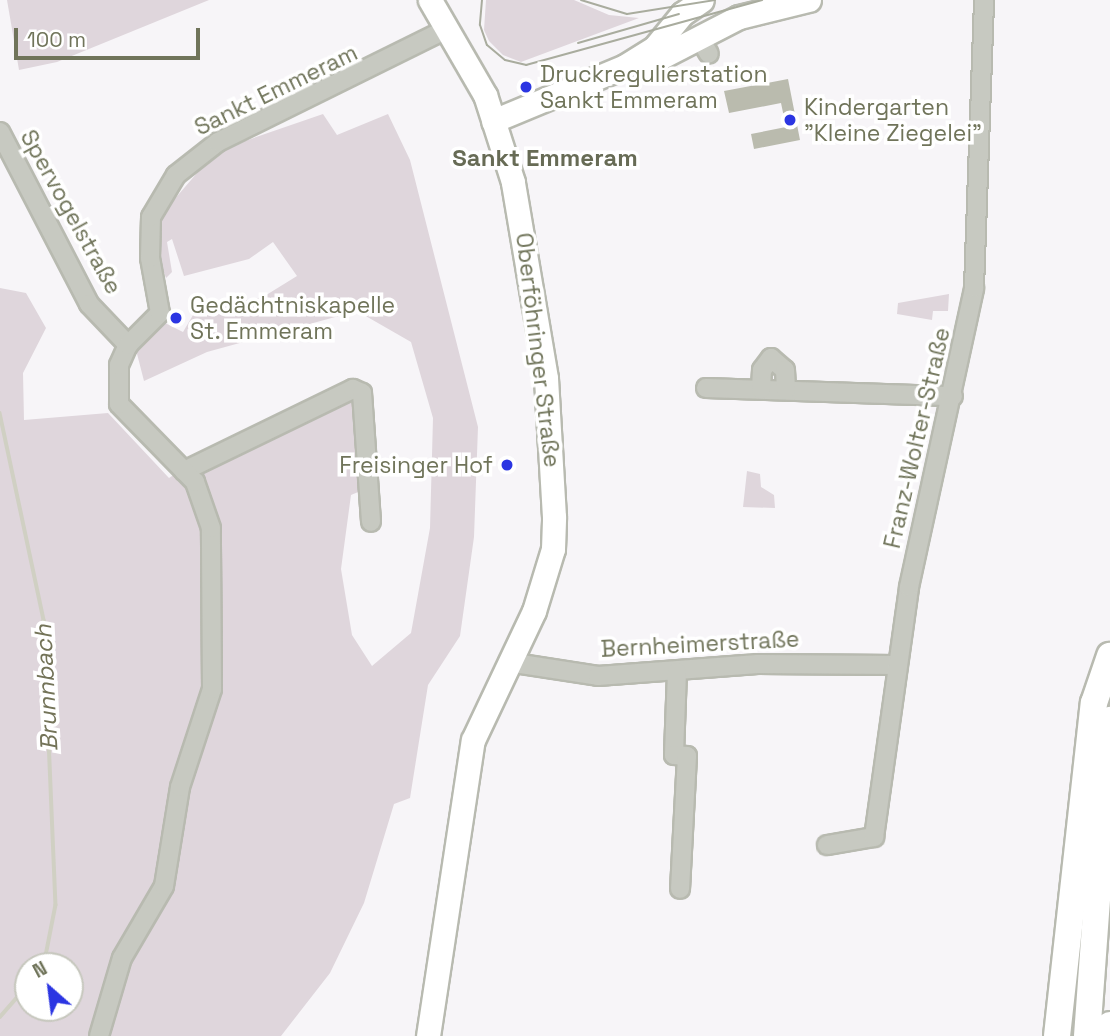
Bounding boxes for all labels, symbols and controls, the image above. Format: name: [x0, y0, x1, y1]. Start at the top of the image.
scale bar: [18, 14, 203, 58]
text: 100 m: [27, 26, 86, 53]
street label: Sankt Emmeram: [190, 39, 362, 141]
place label: Druckregulierstation Sankt Emmeram: [540, 60, 768, 114]
marker: Druckregulierstation Sankt Emmeram: [518, 79, 534, 95]
place label: Kindergarten "Kleine Ziegelei": [804, 93, 982, 147]
marker: Kindergarten "Kleine Ziegelei": [782, 112, 798, 128]
street label: Spervogelstraße: [14, 125, 128, 299]
district label: Sankt Emmeram: [452, 144, 638, 172]
street label: Oberföhringer Straße: [510, 231, 566, 469]
place label: Gedächtniskapelle St. Emmeram: [190, 291, 395, 345]
marker: Gedächtniskapelle St. Emmeram: [168, 310, 184, 326]
street label: Franz-Wolter-Straße: [878, 325, 956, 551]
place label: Freisinger Hof: [339, 451, 493, 479]
marker: Freisinger Hof: [499, 457, 515, 473]
water label: Brunnbach: [28, 624, 64, 752]
street label: Bernheimerstraße: [600, 625, 800, 663]
north arrow: [14, 952, 84, 1022]
text: N: [28, 956, 51, 984]

